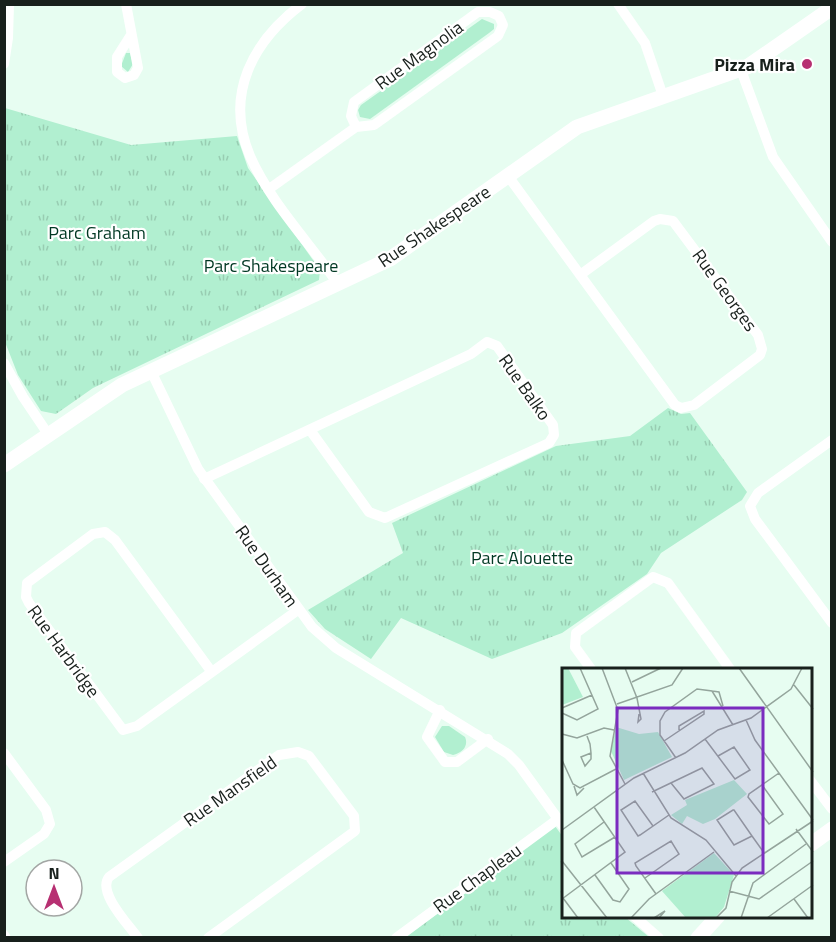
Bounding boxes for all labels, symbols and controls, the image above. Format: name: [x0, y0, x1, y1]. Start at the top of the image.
street label: Rue Magnolia: [369, 14, 469, 96]
place label: Pizza Mira: [714, 51, 795, 78]
marker: Pizza Mira: [800, 57, 814, 71]
street label: Rue Shakespeare: [372, 178, 496, 274]
park label: Parc Graham: [48, 219, 146, 246]
street label: Rue Georges: [686, 243, 764, 337]
park label: Parc Shakespeare: [204, 252, 338, 279]
street label: Rue Balko: [492, 348, 558, 426]
street label: Rue Durham: [229, 519, 305, 613]
park label: Parc Alouette: [471, 544, 573, 571]
street label: Rue Harbridge: [21, 599, 107, 703]
inset map: [562, 668, 812, 918]
street label: Rue Mansfield: [178, 749, 282, 833]
street label: Rue Chapleau: [427, 837, 527, 919]
north arrow: [24, 858, 84, 918]
text: N: [48, 861, 60, 885]

